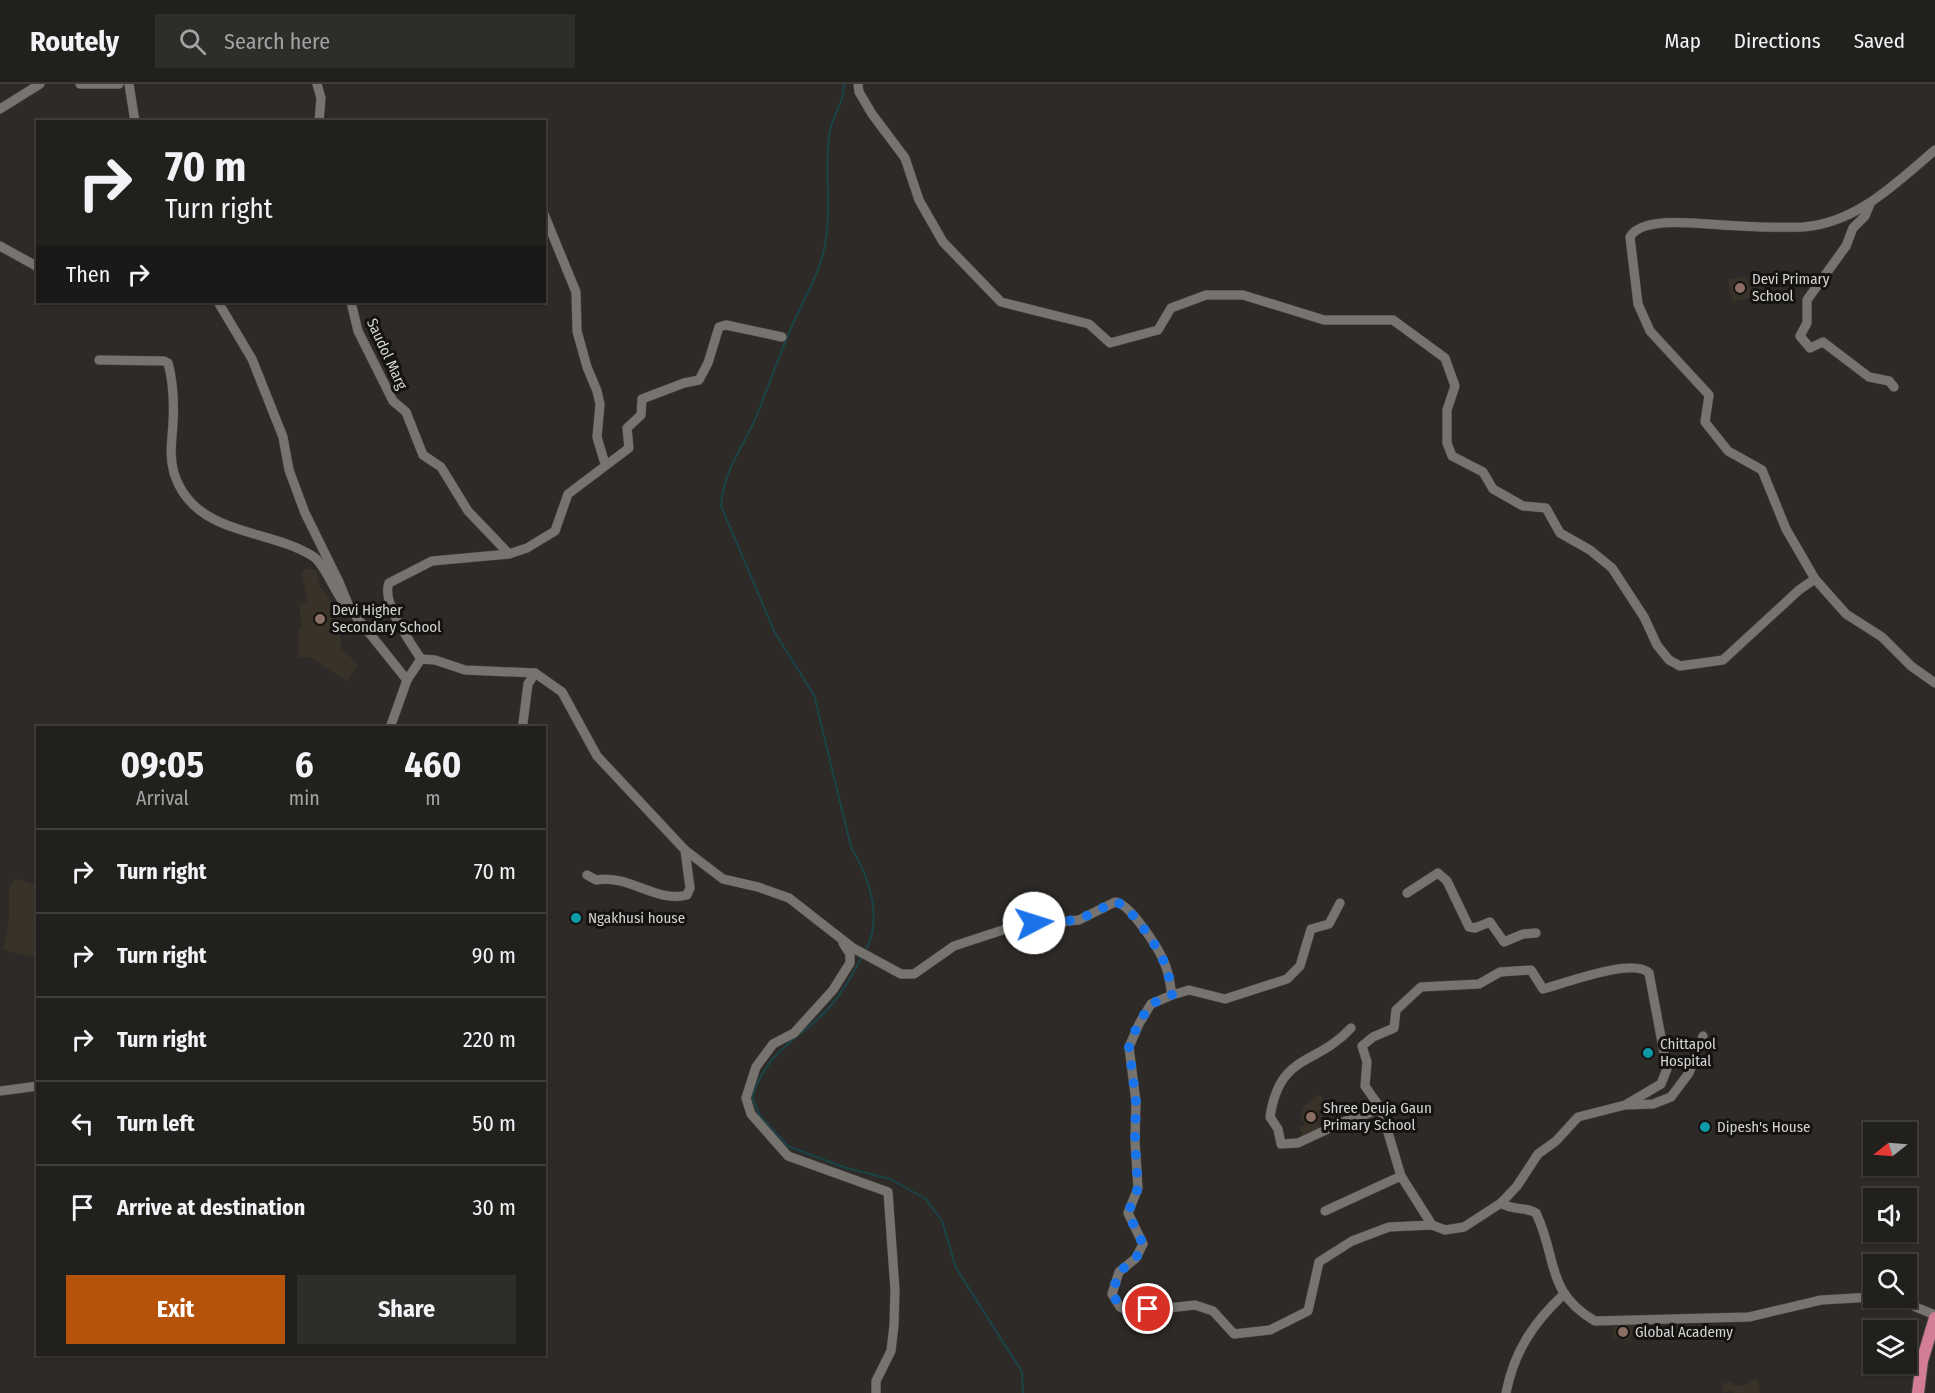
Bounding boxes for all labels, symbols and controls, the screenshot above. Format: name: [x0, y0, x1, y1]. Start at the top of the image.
search box: [155, 14, 575, 68]
text: Routely: [30, 25, 119, 58]
icon: search: [176, 25, 209, 58]
text: Search here: [224, 28, 330, 55]
text: Map: [1664, 28, 1701, 54]
text: Directions: [1734, 28, 1821, 54]
text: Saved: [1854, 28, 1905, 54]
text: 70 m: [165, 142, 246, 192]
icon: right: [66, 144, 144, 222]
text: Turn right: [165, 193, 273, 225]
icon: right: [122, 258, 155, 291]
text: Then: [66, 261, 110, 288]
place label: Devi Primary School: [1752, 270, 1830, 305]
marker: Devi Primary School: [1733, 281, 1747, 295]
street label: Saudol Marg: [363, 316, 411, 392]
place label: Devi Higher Secondary School: [332, 601, 441, 636]
marker: Devi Higher Secondary School: [313, 612, 327, 626]
text: 09:05: [121, 743, 204, 787]
text: 6: [295, 743, 314, 787]
text: 460: [404, 743, 461, 787]
text: Arrival: [136, 786, 189, 810]
text: min: [289, 786, 320, 810]
text: m: [425, 786, 441, 810]
icon: right: [66, 855, 99, 888]
text: Turn right: [117, 858, 206, 885]
text: 70 m: [474, 858, 516, 885]
position arrow: [1002, 891, 1066, 955]
place label: Ngakhusi house: [588, 909, 685, 927]
marker: Ngakhusi house: [569, 911, 583, 925]
icon: right: [66, 939, 99, 972]
text: Turn right: [117, 942, 206, 969]
text: 90 m: [472, 942, 516, 969]
icon: right: [66, 1023, 99, 1056]
text: Turn right: [117, 1026, 206, 1053]
text: 220 m: [463, 1026, 516, 1053]
place label: Chittapol Hospital: [1660, 1035, 1716, 1070]
marker: Chittapol Hospital: [1641, 1046, 1655, 1060]
place label: Shree Deuja Gaun Primary School: [1323, 1099, 1432, 1134]
icon: left: [66, 1107, 99, 1140]
text: Turn left: [117, 1110, 195, 1137]
text: 50 m: [472, 1110, 516, 1137]
marker: Shree Deuja Gaun Primary School: [1304, 1110, 1318, 1124]
place label: Dipesh's House: [1717, 1118, 1811, 1136]
marker: Dipesh's House: [1698, 1120, 1712, 1134]
north arrow: [1863, 1122, 1917, 1176]
map controls: [1863, 1122, 1917, 1374]
button: sound: [1863, 1188, 1917, 1242]
icon: arrive: [66, 1191, 99, 1224]
text: Arrive at destination: [117, 1194, 305, 1221]
text: 30 m: [473, 1194, 516, 1221]
button: search: [1863, 1254, 1917, 1308]
button: Exit: [66, 1275, 285, 1344]
button: Share: [297, 1275, 516, 1344]
pin: [1122, 1283, 1173, 1334]
icon: arrive: [1131, 1292, 1164, 1325]
button: layers: [1863, 1320, 1917, 1374]
place label: Global Academy: [1635, 1323, 1733, 1341]
marker: Global Academy: [1616, 1325, 1630, 1339]

